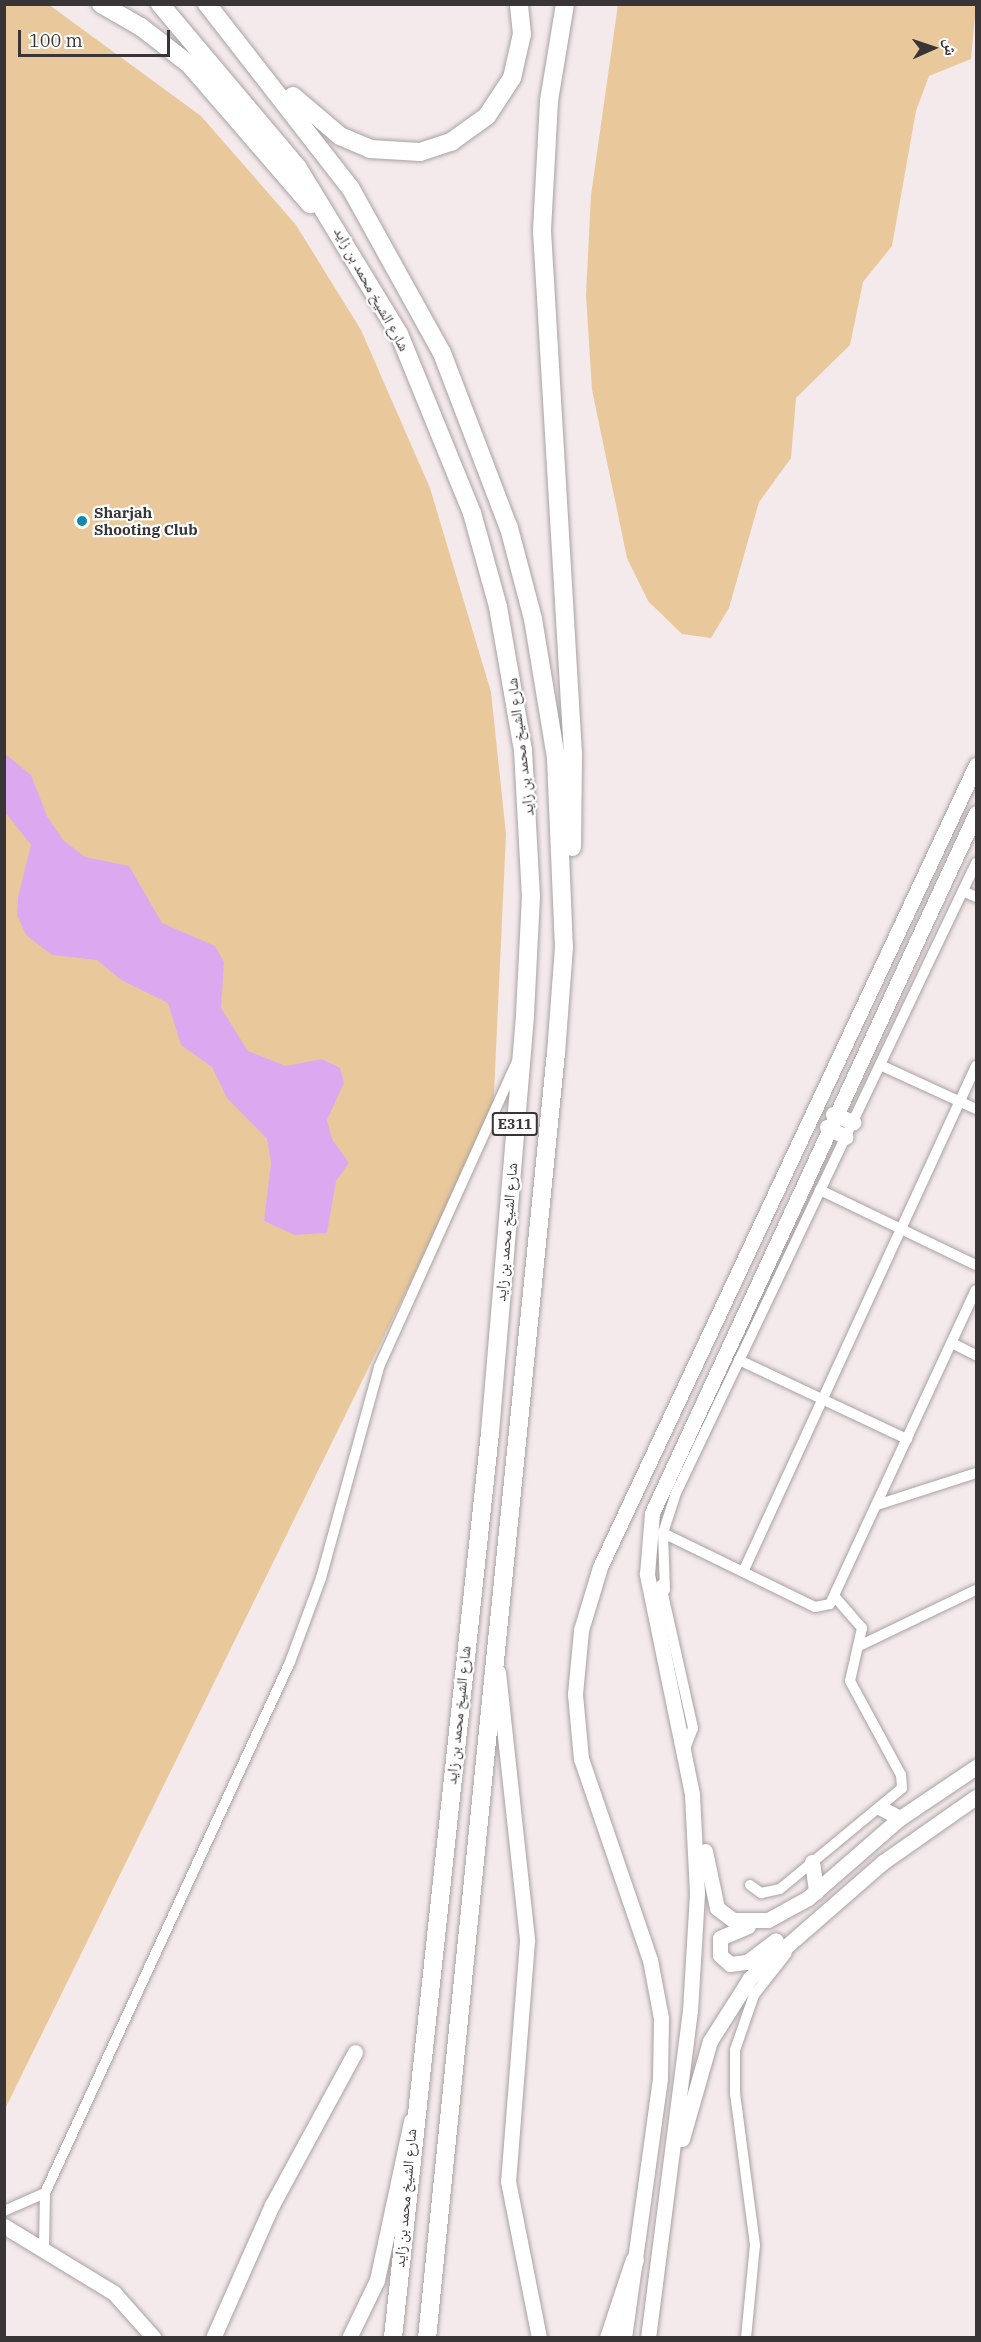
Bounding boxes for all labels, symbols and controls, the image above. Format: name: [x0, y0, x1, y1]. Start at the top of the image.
scale bar: [21, 18, 172, 56]
north arrow: [903, 18, 963, 78]
text: 100 m: [29, 29, 83, 52]
text: ش: [941, 38, 961, 56]
street label: شارع الشيخ محمد بن زايد: [330, 224, 414, 354]
place label: Sharjah Shooting Club: [94, 503, 198, 538]
marker: Sharjah Shooting Club: [75, 514, 89, 528]
street label: شارع الشيخ محمد بن زايد: [503, 677, 537, 817]
road number: E311: [491, 1113, 539, 1135]
street label: شارع الشيخ محمد بن زايد: [491, 1162, 521, 1302]
street label: شارع الشيخ محمد بن زايد: [442, 1645, 474, 1785]
street label: شارع الشيخ محمد بن زايد: [390, 2128, 420, 2268]

